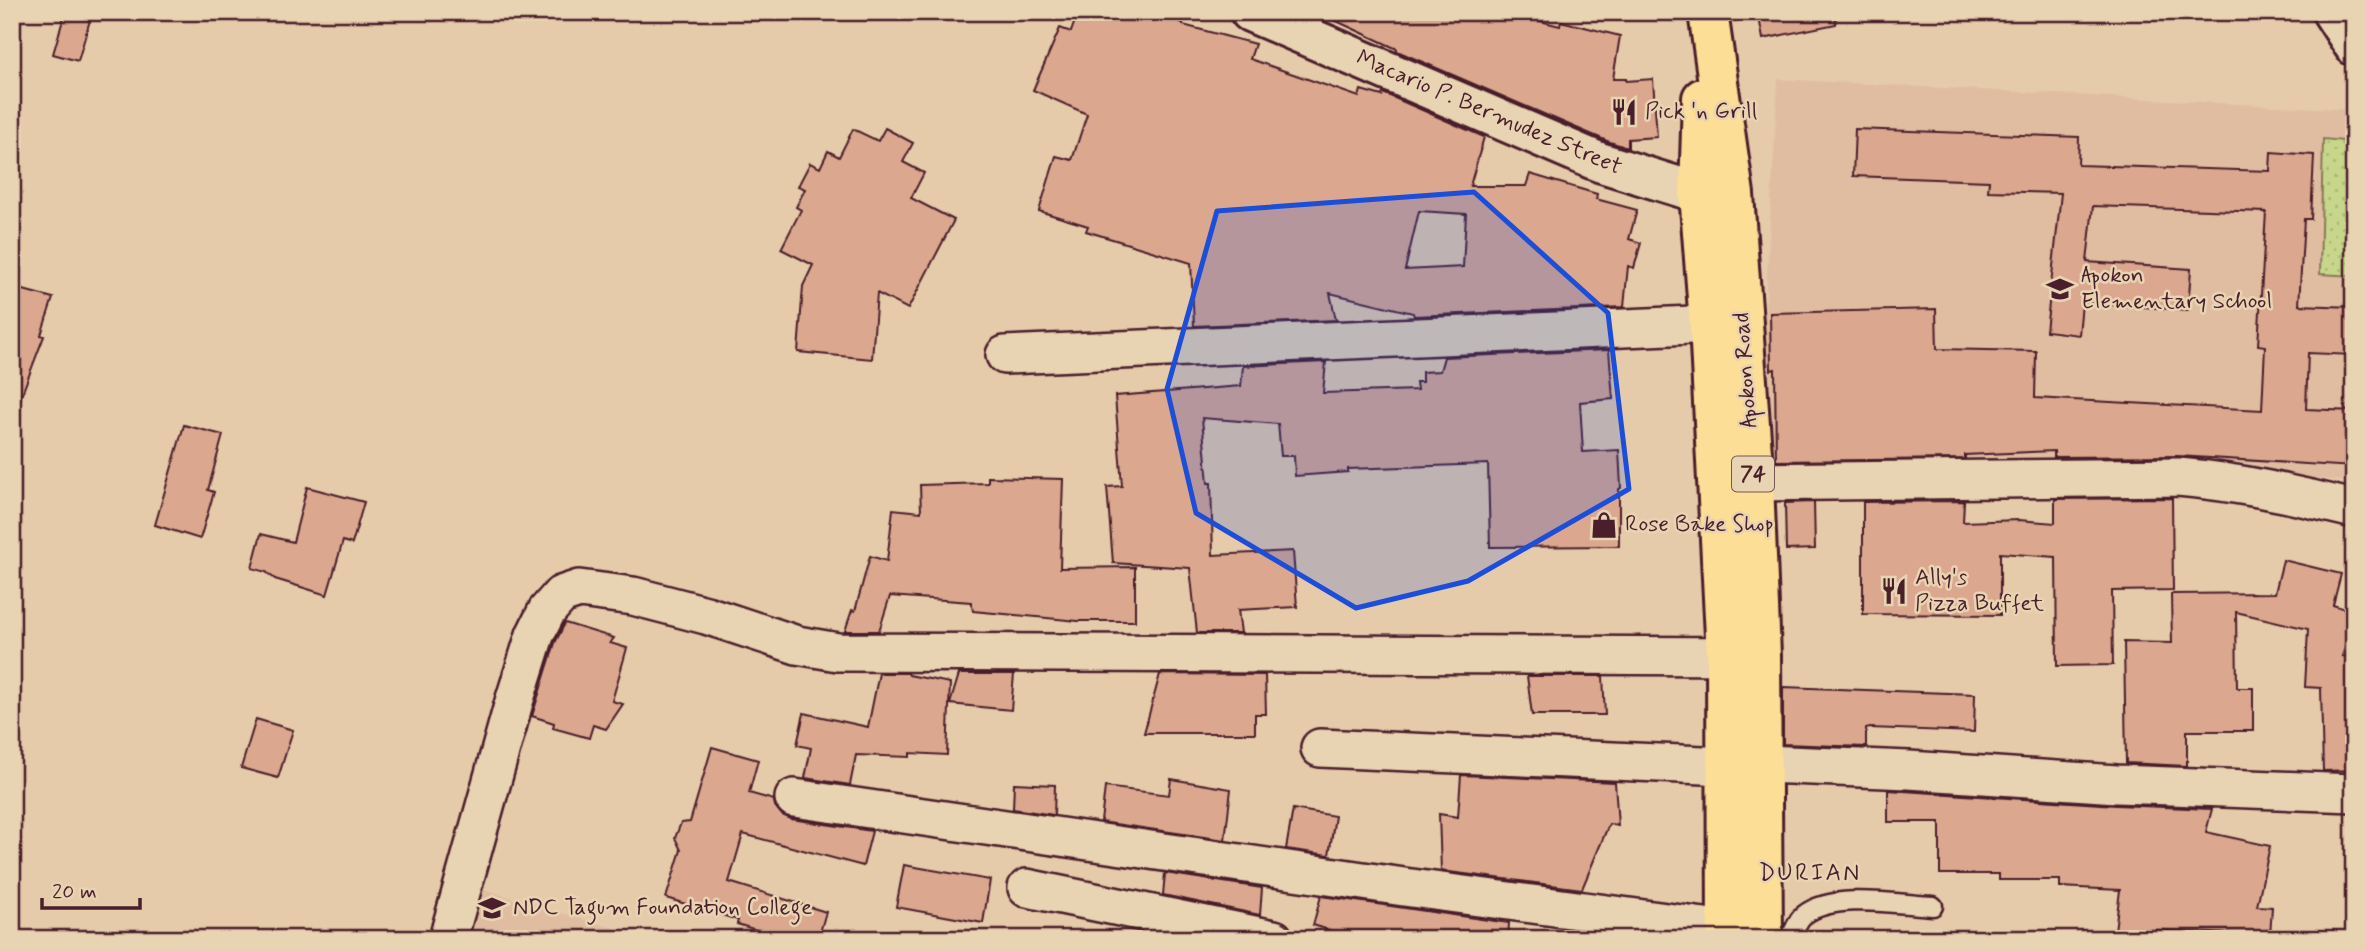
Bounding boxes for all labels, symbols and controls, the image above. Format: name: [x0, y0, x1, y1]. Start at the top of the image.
street label: Macario P. Bermudez Street: [1352, 43, 1627, 183]
restaurant icon: Pick 'n Grill: [1609, 97, 1639, 127]
place label: Pick 'n Grill: [1645, 97, 1757, 127]
place label: Apokon Elementary School: [2081, 261, 2272, 317]
school or university icon: Apokon Elementary School: [2045, 274, 2075, 304]
street label: Apokon Road: [1727, 311, 1766, 429]
road number: 74: [1732, 456, 1774, 491]
shop icon: Rose Bake Shop: [1589, 510, 1619, 540]
place label: Rose Bake Shop: [1625, 510, 1774, 540]
place label: Ally's Pizza Buffet: [1915, 563, 2045, 619]
restaurant icon: Ally's Pizza Buffet: [1879, 576, 1909, 606]
district label: DURIAN: [1759, 858, 1861, 889]
scale bar: [42, 867, 140, 911]
text: 20 m: [52, 878, 97, 906]
school or university icon: NDC Tagum Foundation College: [477, 893, 507, 923]
place label: NDC Tagum Foundation College: [513, 893, 812, 925]

